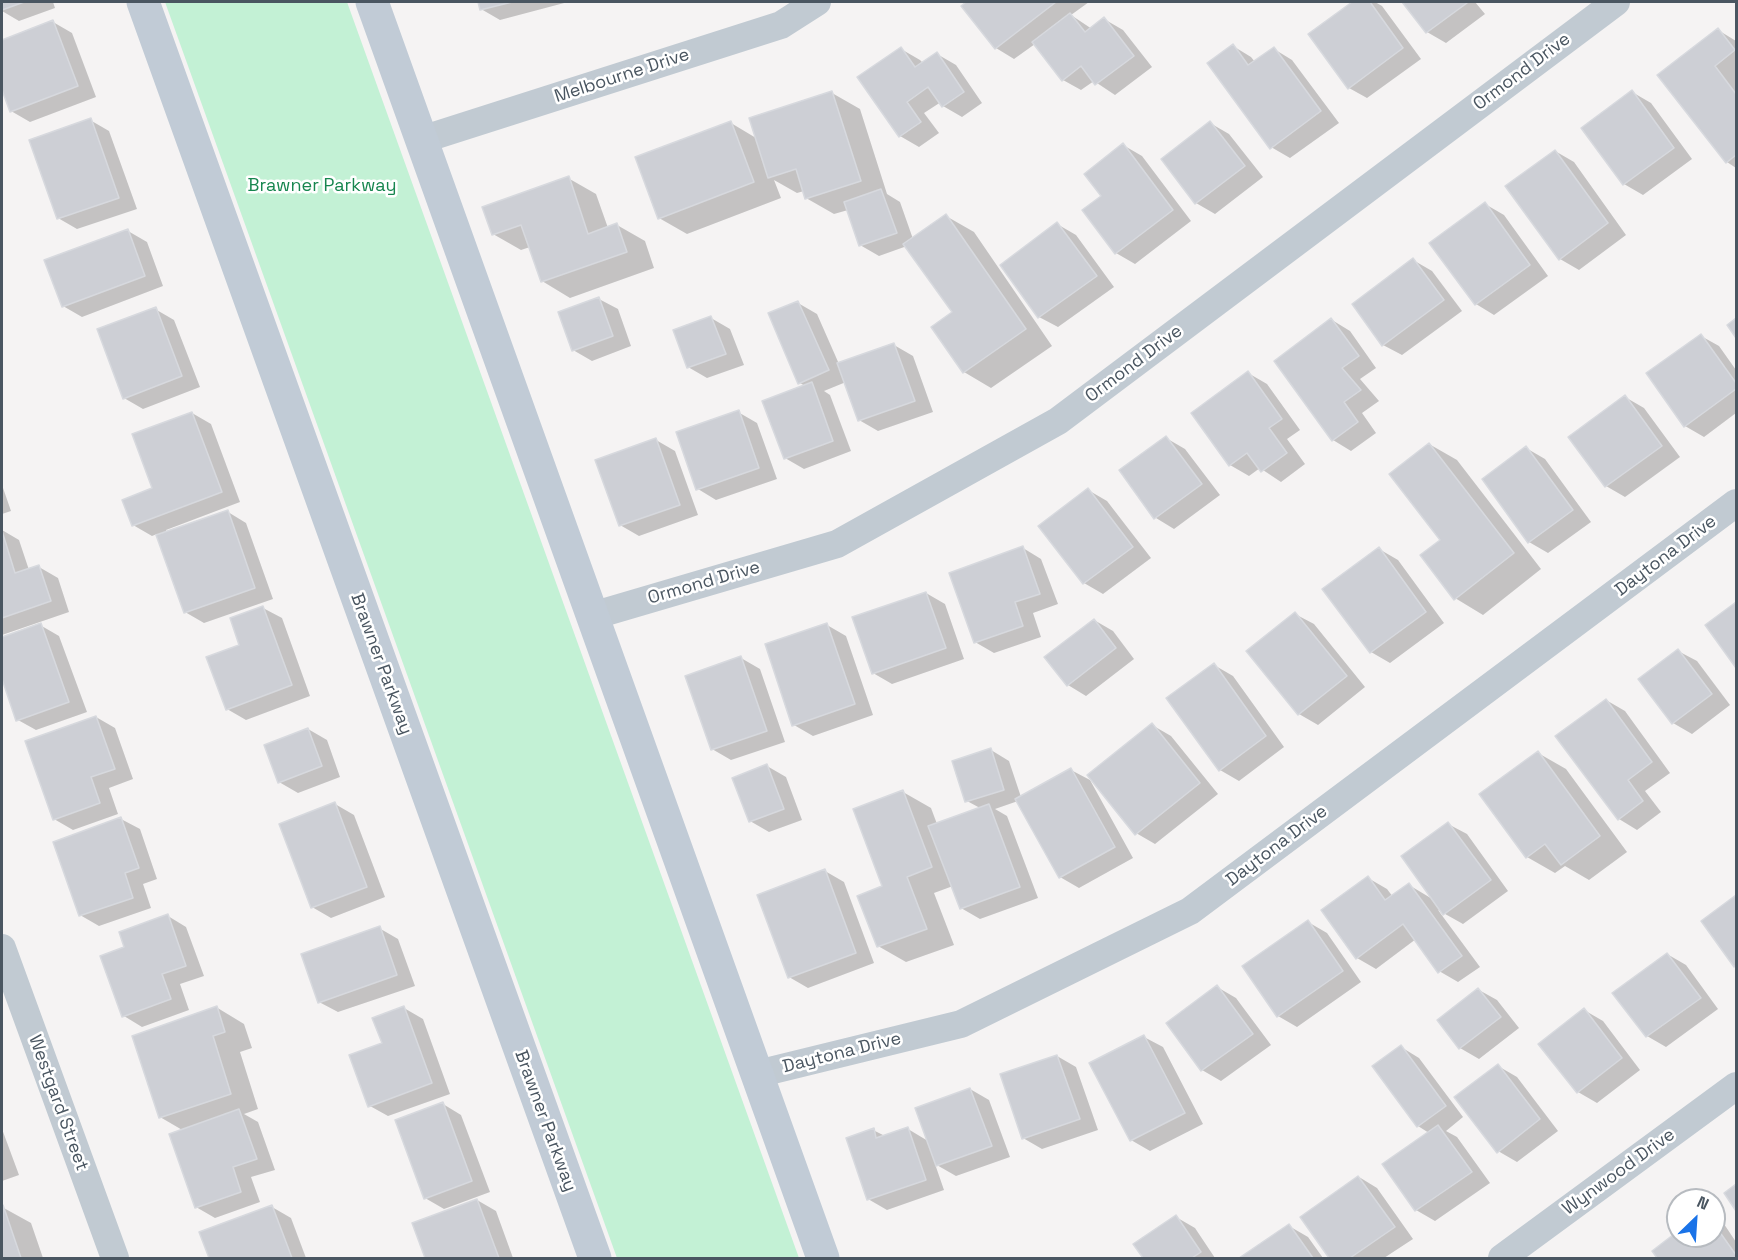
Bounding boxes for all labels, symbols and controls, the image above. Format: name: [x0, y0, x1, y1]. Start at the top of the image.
street label: Ormond Drive: [1469, 29, 1575, 115]
street label: Melbourne Drive: [552, 44, 692, 108]
park label: Brawner Parkway: [248, 175, 396, 197]
street label: Ormond Drive: [1081, 321, 1187, 407]
street label: Daytona Drive: [1611, 511, 1721, 601]
street label: Ormond Drive: [645, 557, 763, 609]
street label: Brawner Parkway: [345, 590, 417, 738]
street label: Daytona Drive: [1222, 801, 1332, 891]
street label: Daytona Drive: [781, 1028, 903, 1078]
street label: Westgard Street: [23, 1032, 93, 1174]
street label: Brawner Parkway: [509, 1047, 581, 1195]
street label: Wynwood Drive: [1559, 1124, 1679, 1220]
north arrow: [1666, 1188, 1726, 1248]
text: N: [1694, 1191, 1712, 1215]

